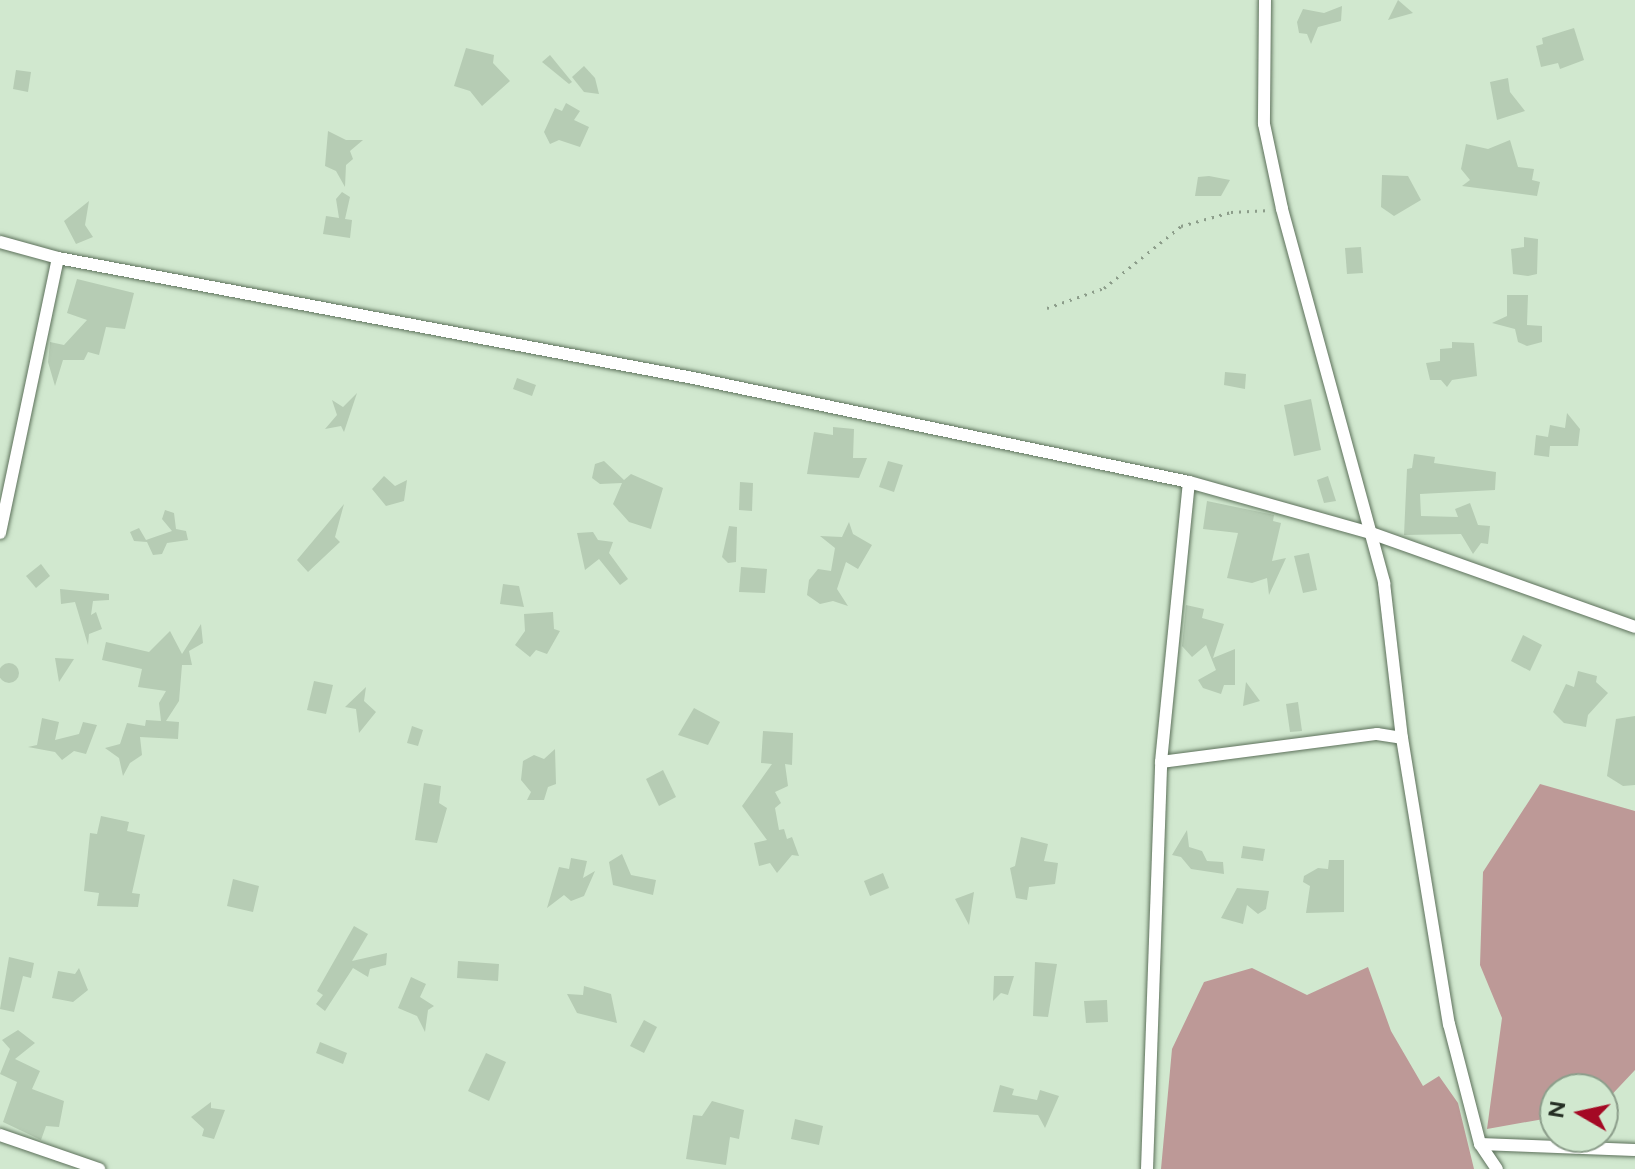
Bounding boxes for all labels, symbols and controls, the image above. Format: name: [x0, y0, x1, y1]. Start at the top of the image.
north arrow: [1539, 1073, 1619, 1153]
text: N: [1542, 1099, 1571, 1120]

